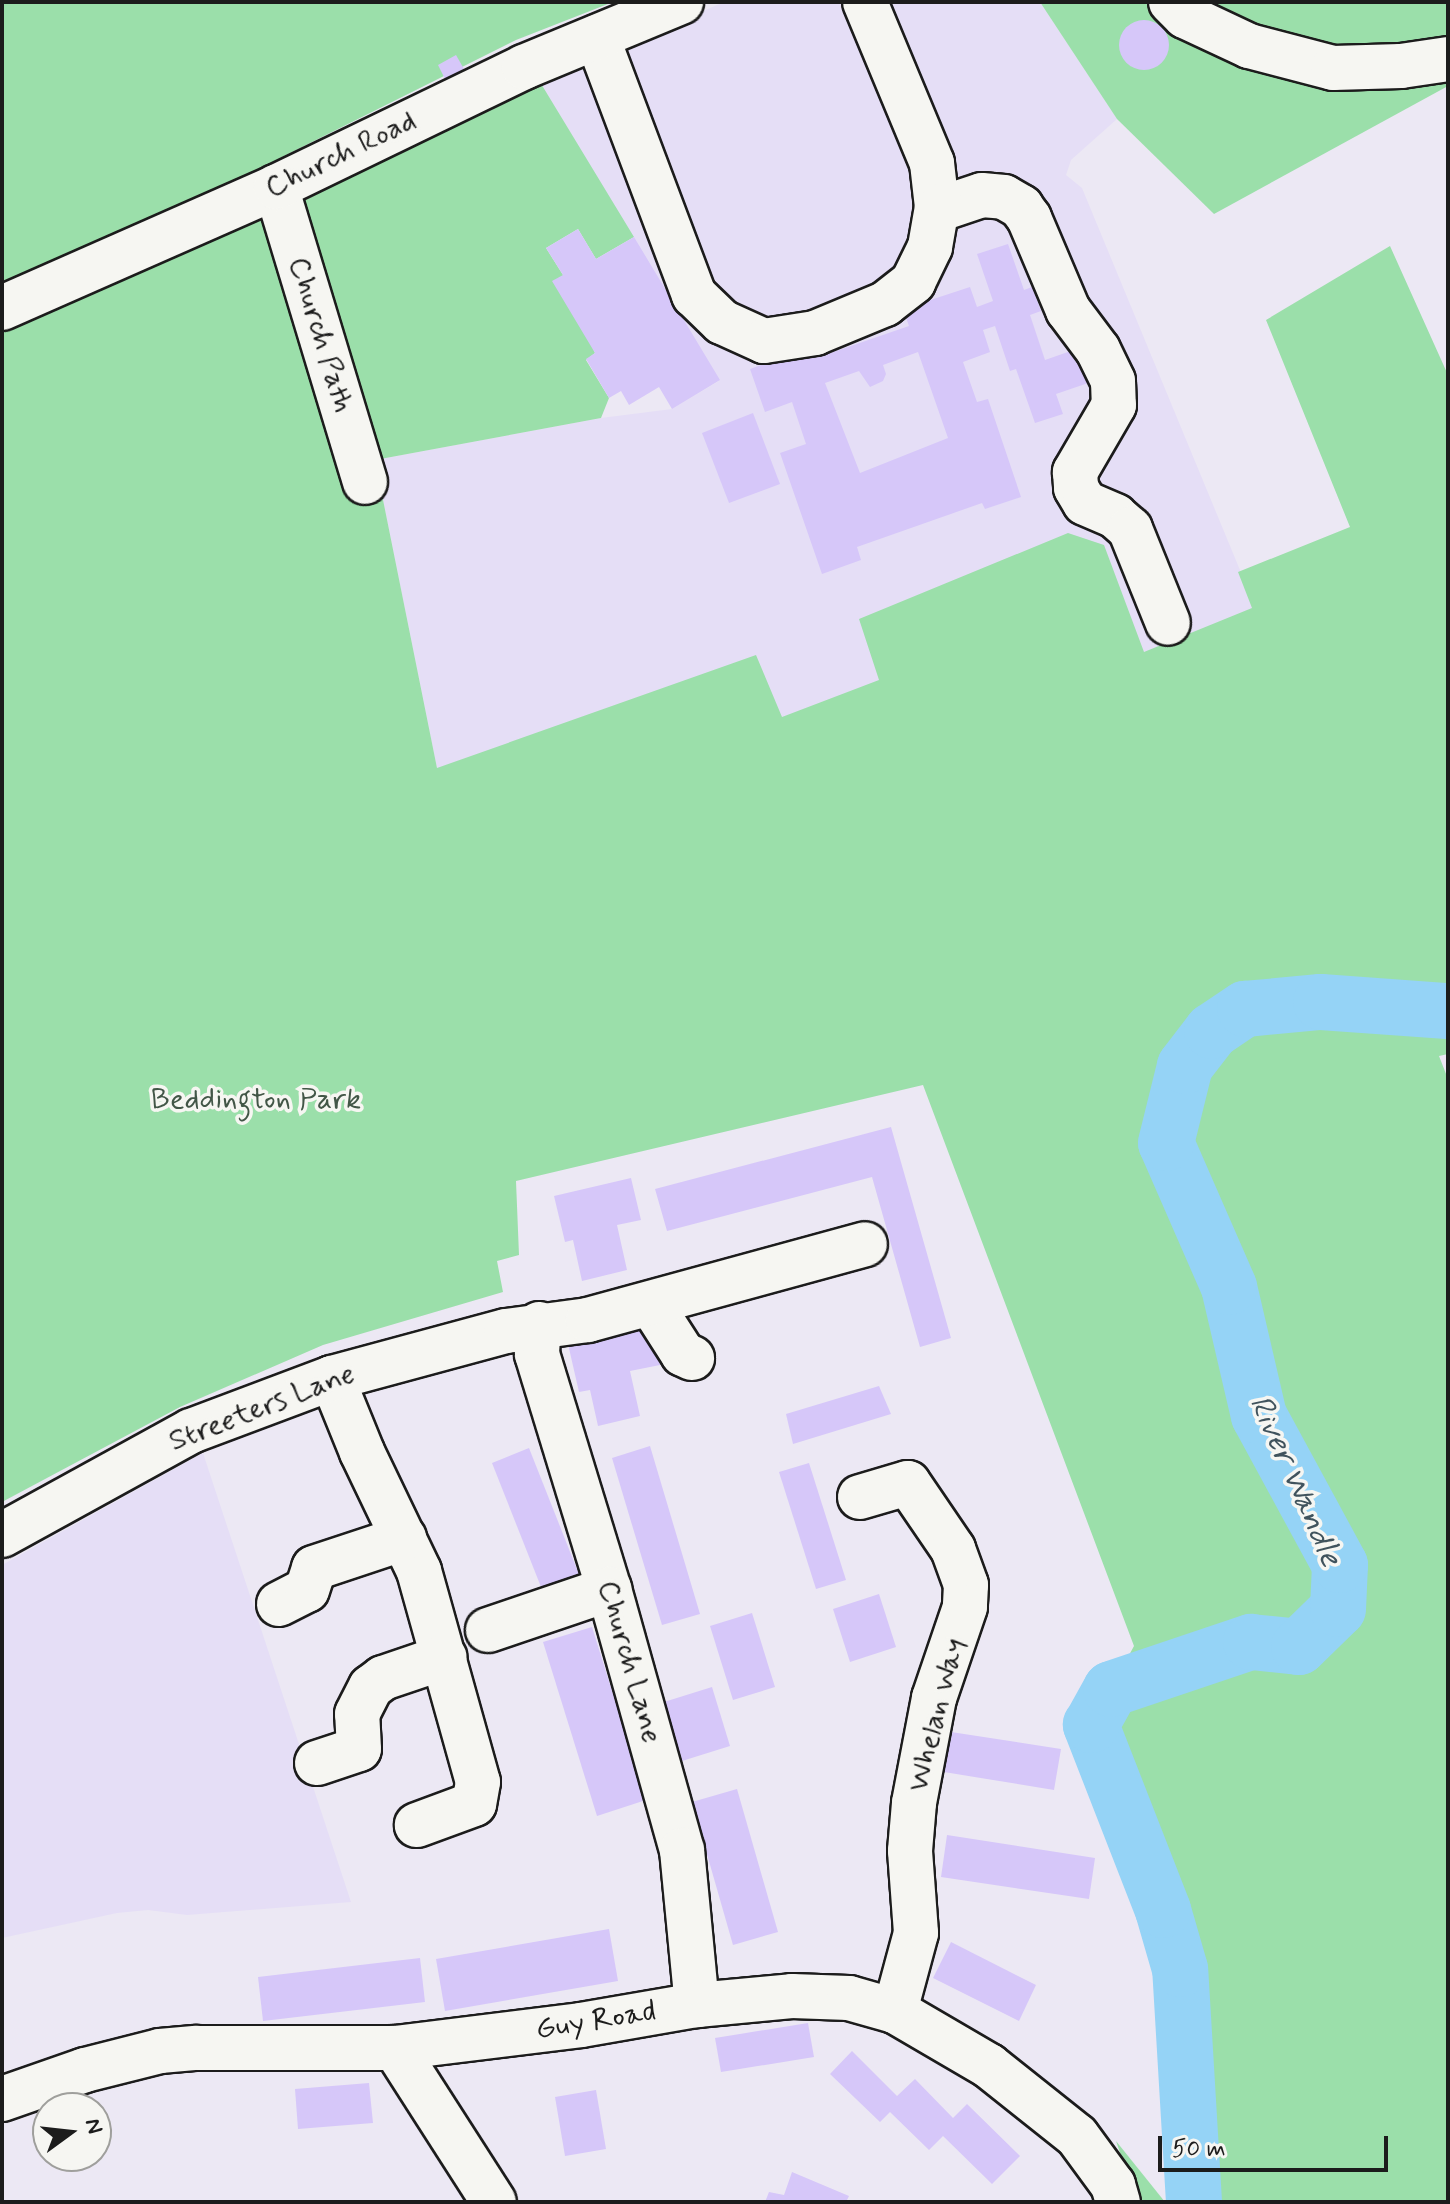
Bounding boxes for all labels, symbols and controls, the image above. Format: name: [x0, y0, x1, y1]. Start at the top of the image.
street label: Church Road: [260, 103, 422, 207]
street label: Church Path: [279, 253, 361, 417]
park label: Beddington Park: [152, 1082, 360, 1118]
street label: Streeters Lane: [164, 1356, 360, 1460]
water label: River Wandle: [1240, 1390, 1350, 1572]
street label: Church Lane: [589, 1577, 669, 1747]
street label: Whelan Way: [900, 1633, 974, 1797]
street label: Guy Road: [536, 1994, 656, 2048]
north arrow: [32, 2092, 112, 2172]
text: N: [78, 2116, 109, 2137]
scale bar: [1162, 2120, 1392, 2170]
text: 50 m: [1172, 2134, 1226, 2165]

